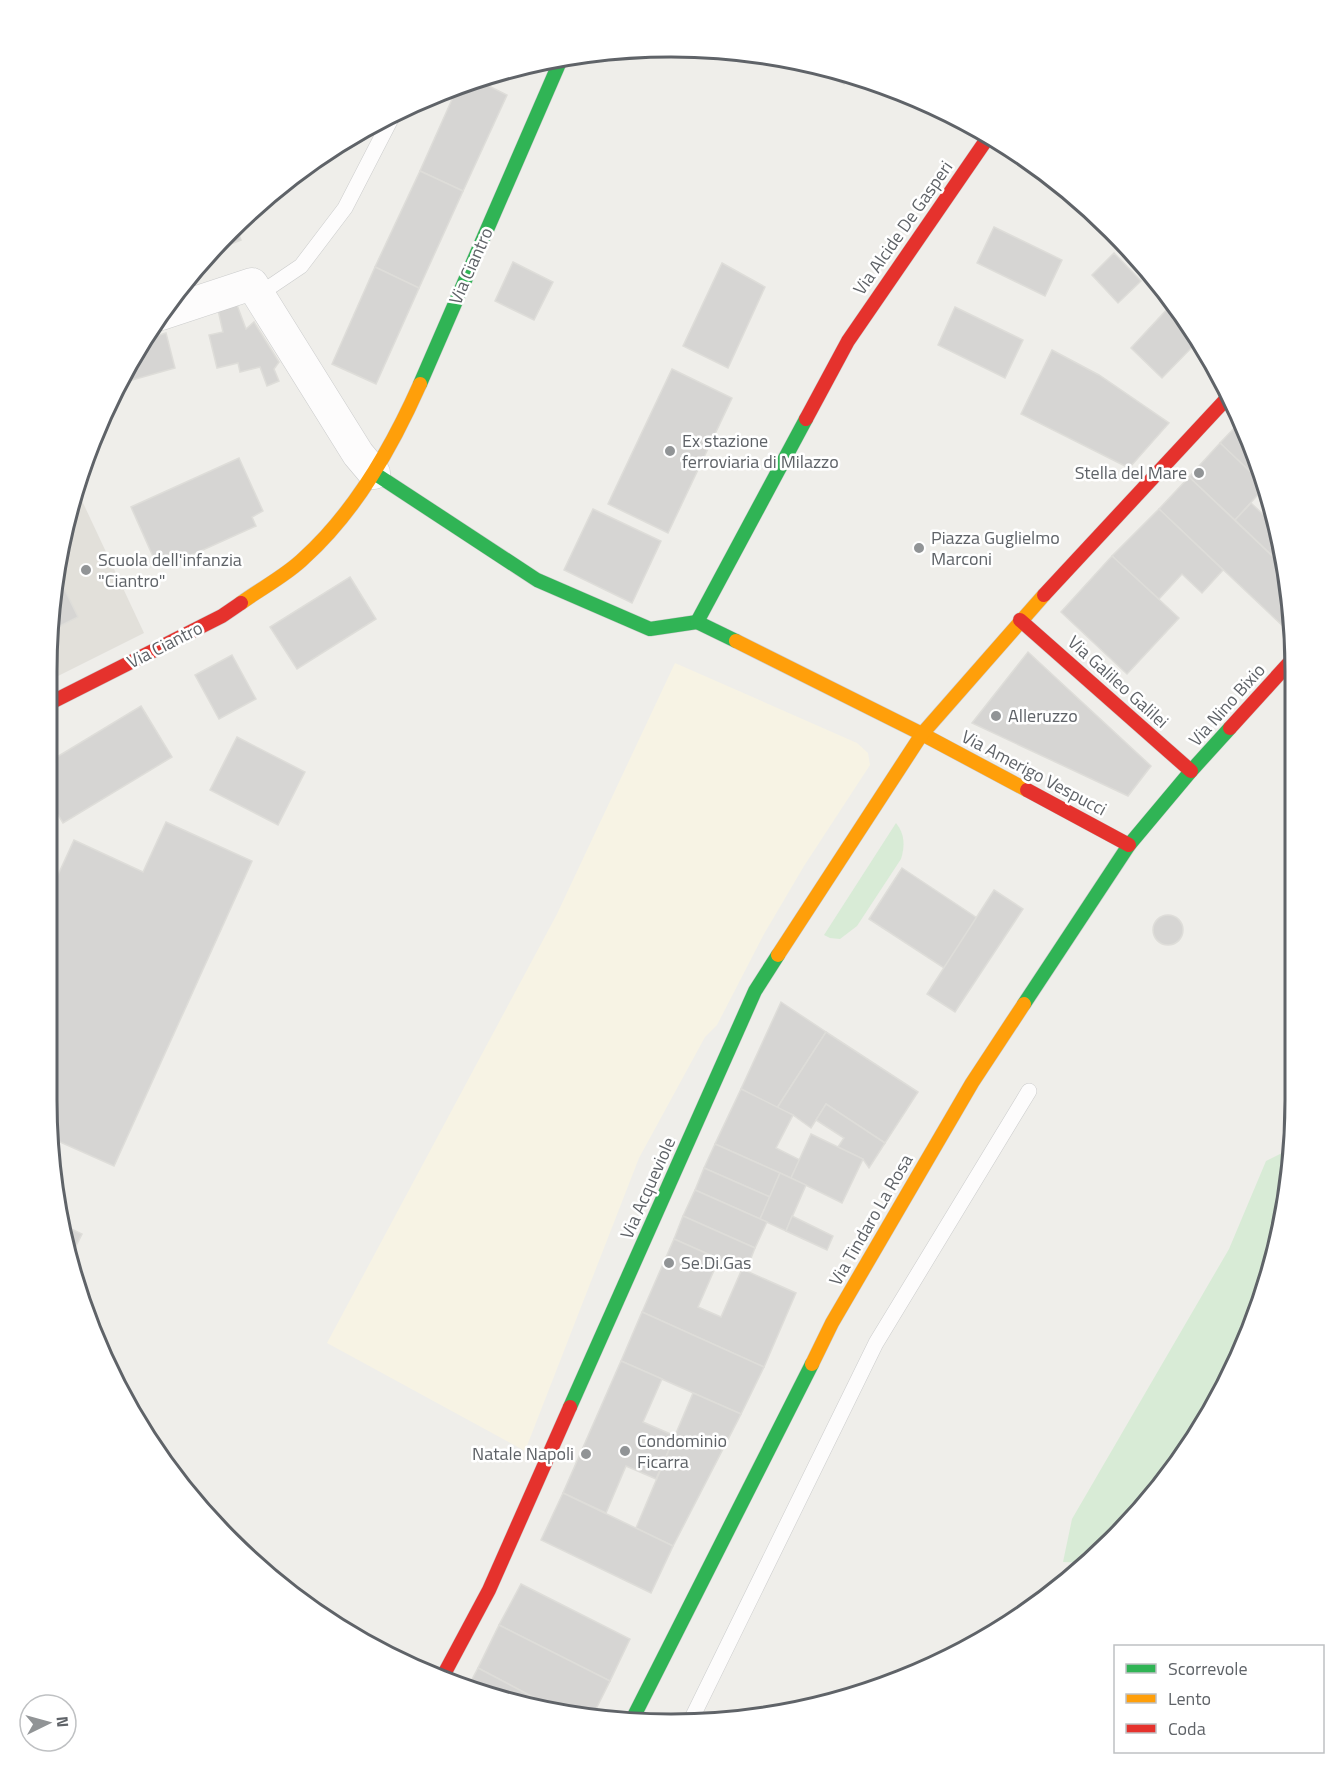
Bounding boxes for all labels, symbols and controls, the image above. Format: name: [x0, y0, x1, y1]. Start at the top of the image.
street label: Via Alcide De Gasperi: [846, 155, 959, 300]
street label: Via Ciantro: [442, 223, 499, 309]
place label: Ex stazione ferroviaria di Milazzo: [682, 427, 839, 475]
marker: Ex stazione ferroviaria di Milazzo: [663, 444, 677, 458]
place label: Stella del Mare: [1075, 459, 1187, 486]
marker: Stella del Mare: [1192, 466, 1206, 480]
place label: Piazza Guglielmo Marconi: [931, 524, 1060, 572]
marker: Piazza Guglielmo Marconi: [912, 541, 926, 555]
place label: Scuola dell'infanzia "Ciantro": [98, 546, 242, 594]
marker: Scuola dell'infanzia "Ciantro": [79, 563, 93, 577]
street label: Via Ciantro: [122, 614, 207, 675]
street label: Via Galileo Galilei: [1062, 629, 1175, 734]
street label: Via Nino Bixio: [1182, 657, 1271, 752]
place label: Alleruzzo: [1008, 702, 1078, 729]
marker: Alleruzzo: [989, 709, 1003, 723]
street label: Via Amerigo Vespucci: [957, 723, 1112, 822]
street label: Via Acqueviole: [613, 1132, 682, 1243]
street label: Via Tindaro La Rosa: [822, 1149, 919, 1291]
place label: Se.Di.Gas: [681, 1249, 751, 1276]
marker: Se.Di.Gas: [662, 1256, 676, 1270]
place label: Condominio Ficarra: [637, 1427, 727, 1475]
place label: Natale Napoli: [472, 1440, 574, 1467]
marker: Condominio Ficarra: [618, 1444, 632, 1458]
marker: Natale Napoli: [579, 1447, 593, 1461]
legend: [1114, 1645, 1324, 1753]
text: Scorrevole: [1168, 1655, 1247, 1682]
text: Lento: [1168, 1685, 1211, 1712]
north arrow: [18, 1693, 78, 1753]
text: N: [51, 1715, 75, 1728]
text: Coda: [1168, 1715, 1206, 1742]

